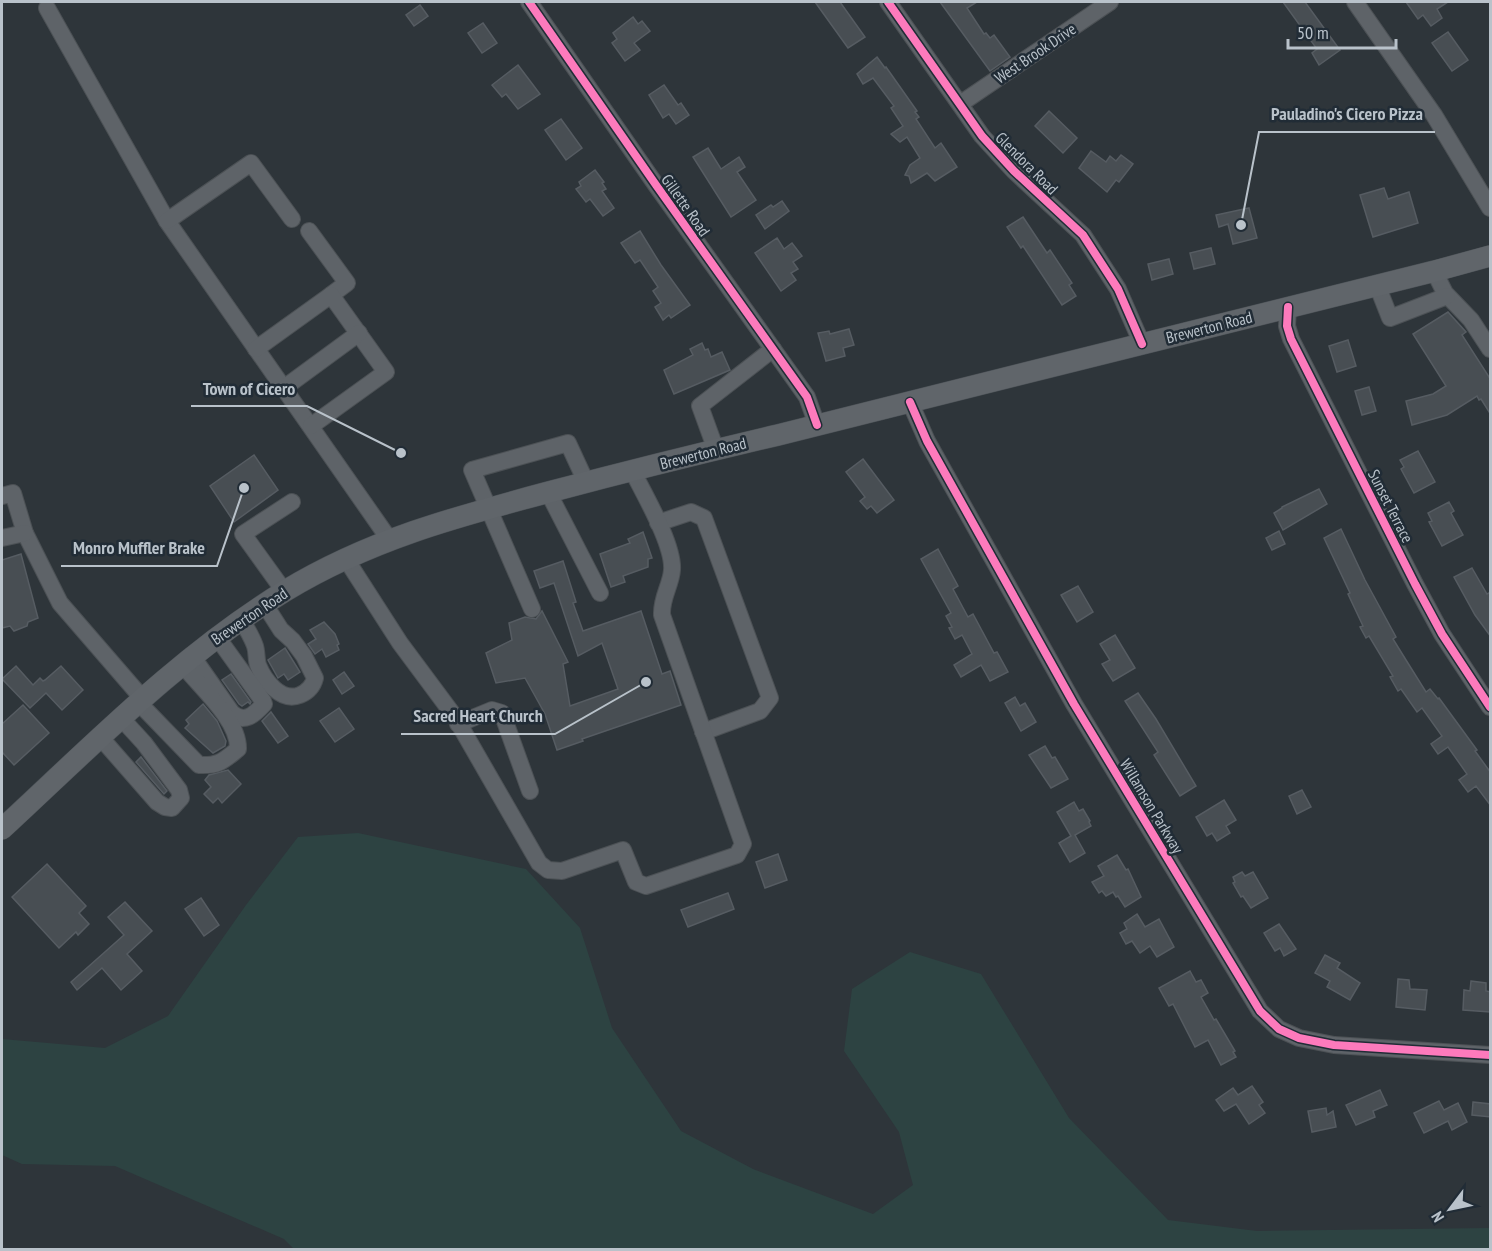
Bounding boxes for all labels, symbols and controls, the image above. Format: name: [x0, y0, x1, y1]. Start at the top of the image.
scale bar: [1288, 12, 1396, 50]
street label: West Brook Drive: [990, 18, 1080, 88]
text: 50 m: [1297, 21, 1329, 44]
callout: Pauladino's Cicero Pizza: [1259, 96, 1435, 132]
text: Pauladino's Cicero Pizza: [1271, 102, 1423, 125]
street label: Glendora Road: [991, 127, 1063, 199]
street label: Gillette Road: [657, 170, 715, 240]
street label: Brewerton Road: [1164, 307, 1254, 347]
callout: Town of Cicero: [191, 370, 307, 406]
text: Town of Cicero: [203, 377, 295, 400]
street label: Brewerton Road: [658, 433, 748, 473]
street label: Sunset Terrace: [1364, 466, 1418, 546]
callout: Monro Muffler Brake: [61, 530, 217, 566]
text: Monro Muffler Brake: [73, 536, 205, 559]
street label: Brewerton Road: [207, 583, 291, 649]
callout: Sacred Heart Church: [401, 698, 555, 734]
text: Sacred Heart Church: [413, 704, 543, 727]
street label: Willamson Parkway: [1116, 755, 1188, 857]
north arrow: [1420, 1179, 1480, 1239]
text: N: [1427, 1208, 1448, 1226]

